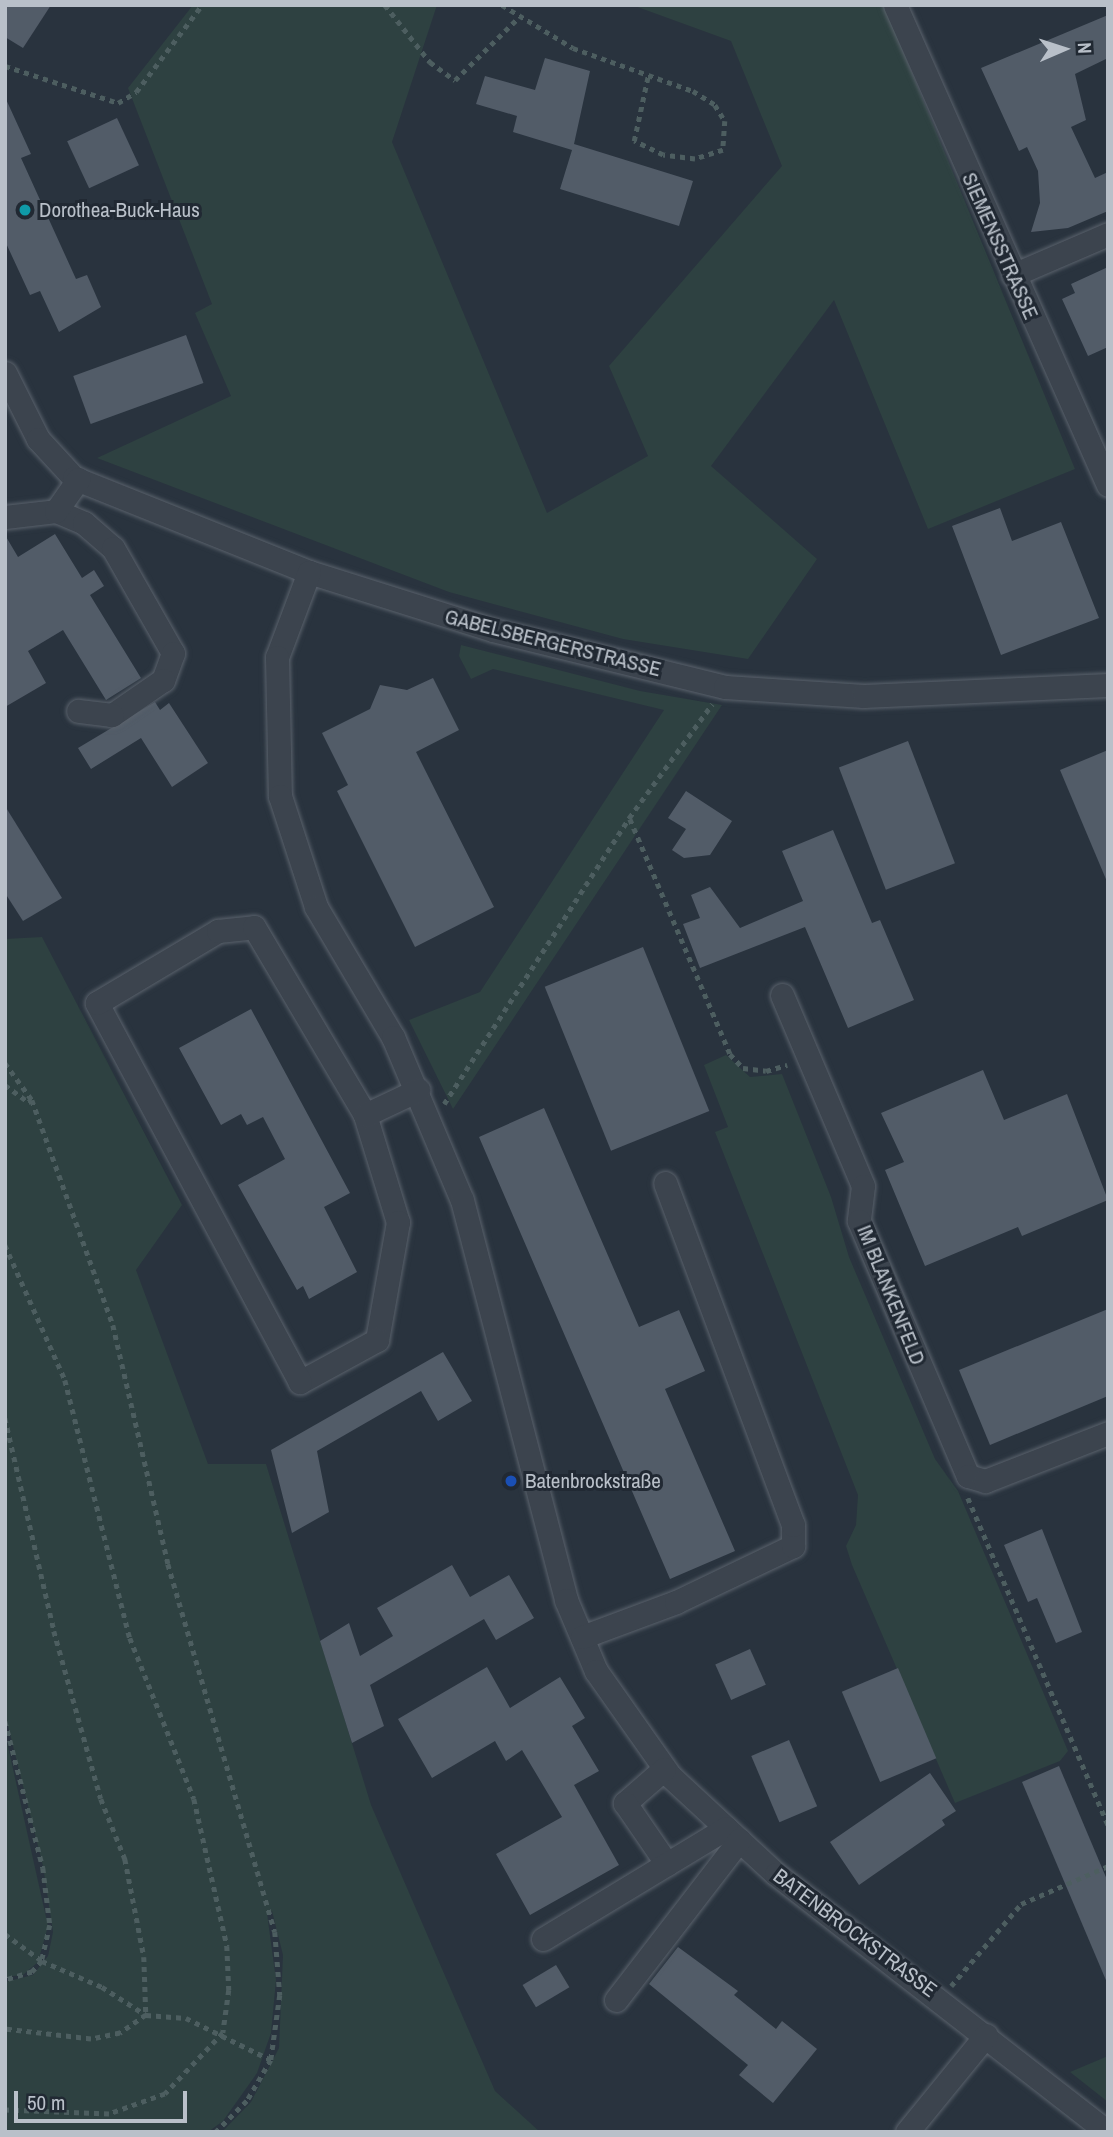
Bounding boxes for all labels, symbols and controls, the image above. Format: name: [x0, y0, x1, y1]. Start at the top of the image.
north arrow: [1029, 14, 1099, 84]
text: N: [1072, 42, 1098, 54]
street label: SIEMENSSTRASSE: [956, 169, 1044, 323]
place label: Dorothea-Buck-Haus: [39, 197, 200, 223]
marker: Dorothea-Buck-Haus: [17, 202, 33, 218]
street label: GABELSBERGERSTRASSE: [442, 604, 664, 682]
street label: IM BLANKENFELD: [852, 1222, 930, 1368]
place label: Batenbrockstraße: [525, 1468, 661, 1494]
marker: Batenbrockstraße: [503, 1473, 519, 1489]
street label: BATENBROCKSTRASSE: [768, 1863, 942, 2003]
scale bar: [18, 2078, 191, 2122]
text: 50 m: [27, 2088, 65, 2117]

